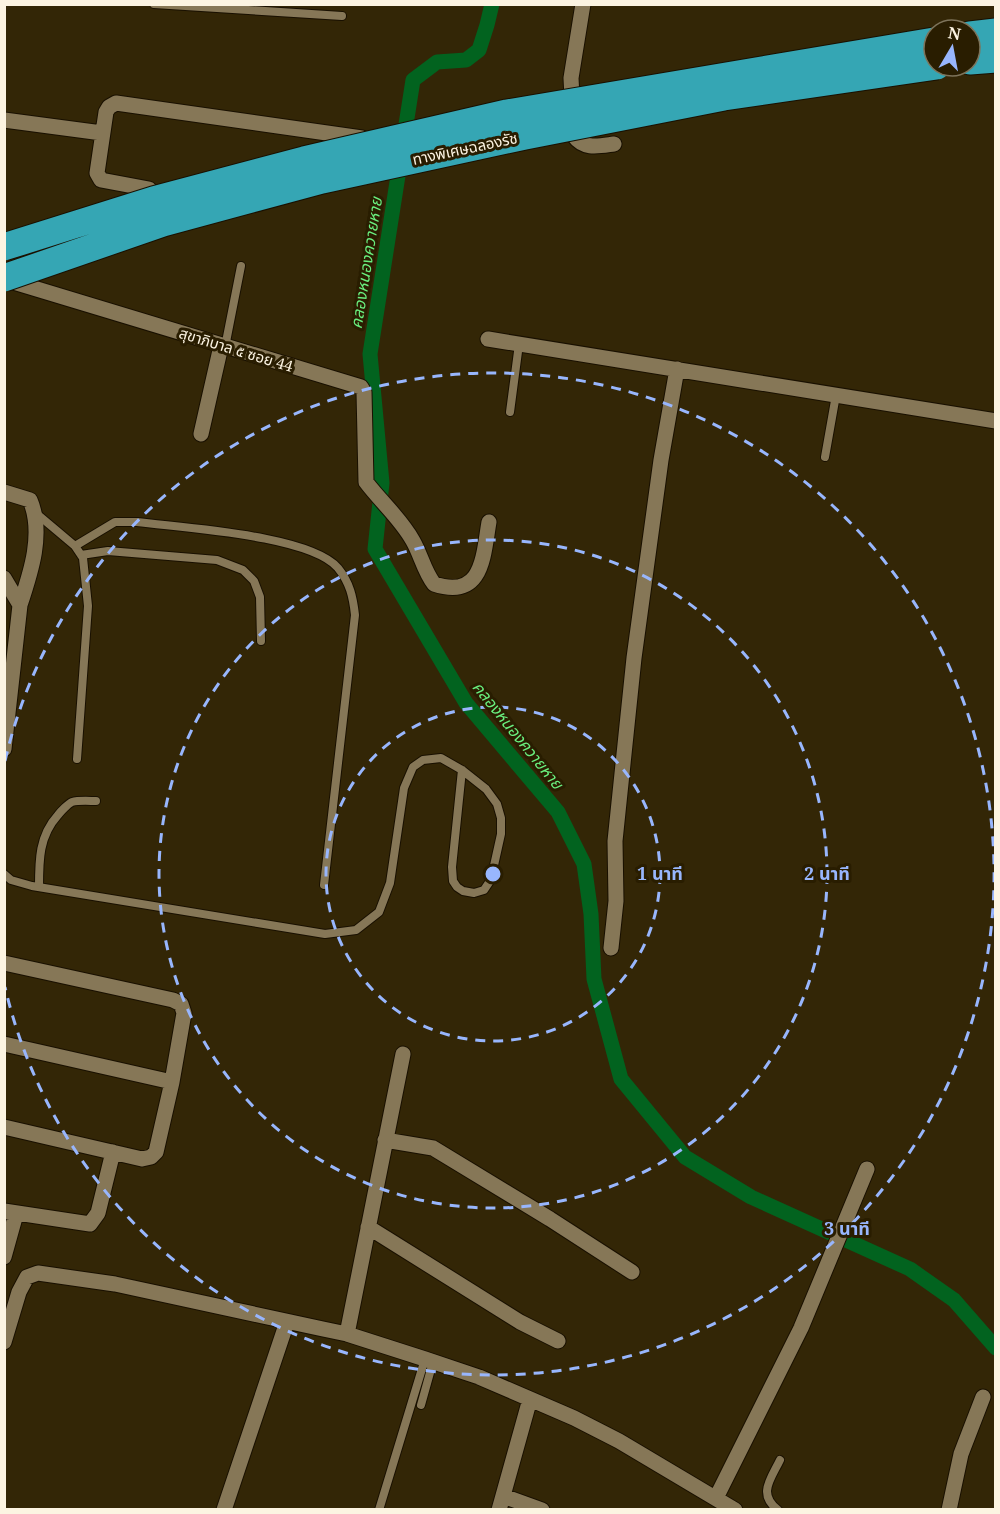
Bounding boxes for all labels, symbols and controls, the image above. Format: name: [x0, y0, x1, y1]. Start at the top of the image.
north arrow: [922, 18, 982, 78]
text: N: [946, 21, 963, 45]
street label: ทางพิเศษฉลองรัช: [410, 127, 519, 169]
water label: คลองหนองควายหาย: [345, 194, 387, 330]
street label: สุขาภิบาล ๕ ซอย 44: [177, 322, 296, 376]
water label: คลองหนองควายหาย: [468, 676, 569, 795]
text: 1 นาที: [637, 861, 683, 885]
text: 2 นาที: [804, 861, 850, 885]
centre of rings: [483, 864, 503, 884]
text: 3 นาที: [824, 1216, 870, 1240]

